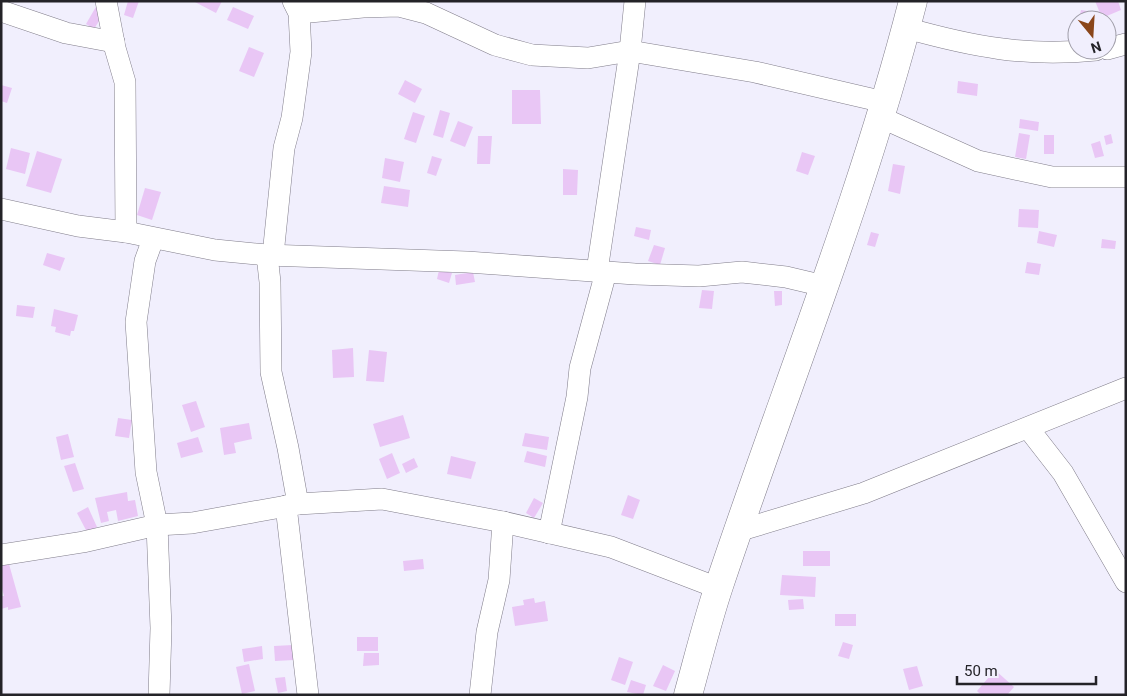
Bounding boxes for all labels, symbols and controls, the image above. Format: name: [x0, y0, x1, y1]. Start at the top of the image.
north arrow: [1067, 10, 1117, 60]
text: N: [1089, 38, 1103, 57]
scale bar: [957, 654, 1096, 686]
text: 50 m: [964, 662, 998, 680]

